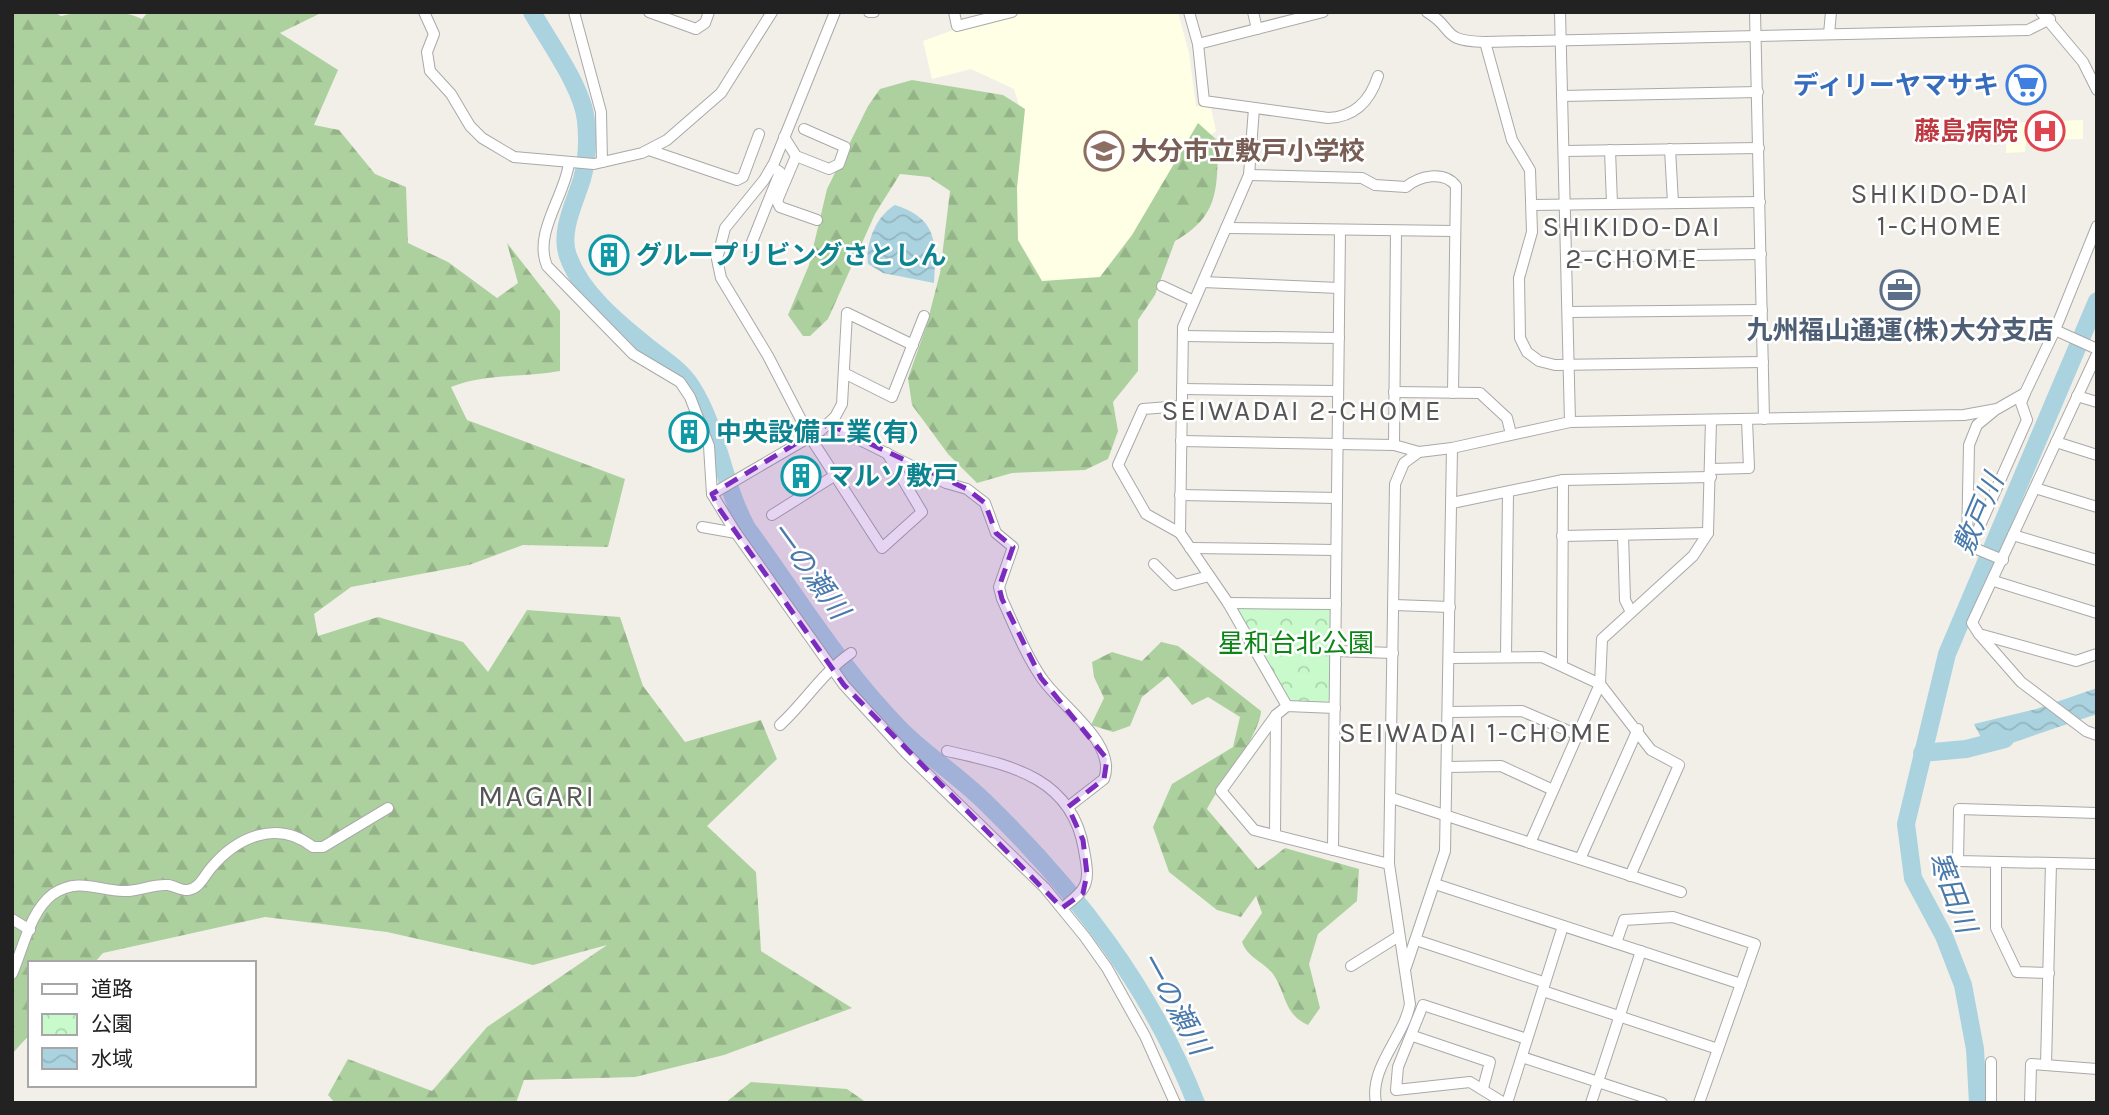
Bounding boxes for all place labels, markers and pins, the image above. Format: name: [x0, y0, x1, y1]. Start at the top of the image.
supermarket icon: ディリーヤマサキ: [2005, 64, 2047, 106]
place label: ディリーヤマサキ: [1793, 70, 1999, 101]
hospital icon: 藤島病院: [2024, 110, 2066, 152]
place label: 藤島病院: [1914, 116, 2018, 147]
school or university icon: 大分市立敷戸小学校: [1083, 130, 1125, 172]
place label: 大分市立敷戸小学校: [1131, 136, 1365, 167]
building icon: グループリビングさとしん: [588, 234, 630, 276]
place label: グループリビングさとしん: [636, 240, 946, 271]
office icon: 九州福山通運(株)大分支店: [1879, 269, 1921, 311]
place label: 九州福山通運(株)大分支店: [1747, 315, 2053, 346]
building icon: 中央設備工業(有): [668, 411, 710, 453]
place label: 中央設備工業(有): [716, 417, 919, 448]
building icon: マルソ敷戸: [780, 455, 822, 497]
place label: マルソ敷戸: [828, 461, 958, 492]

